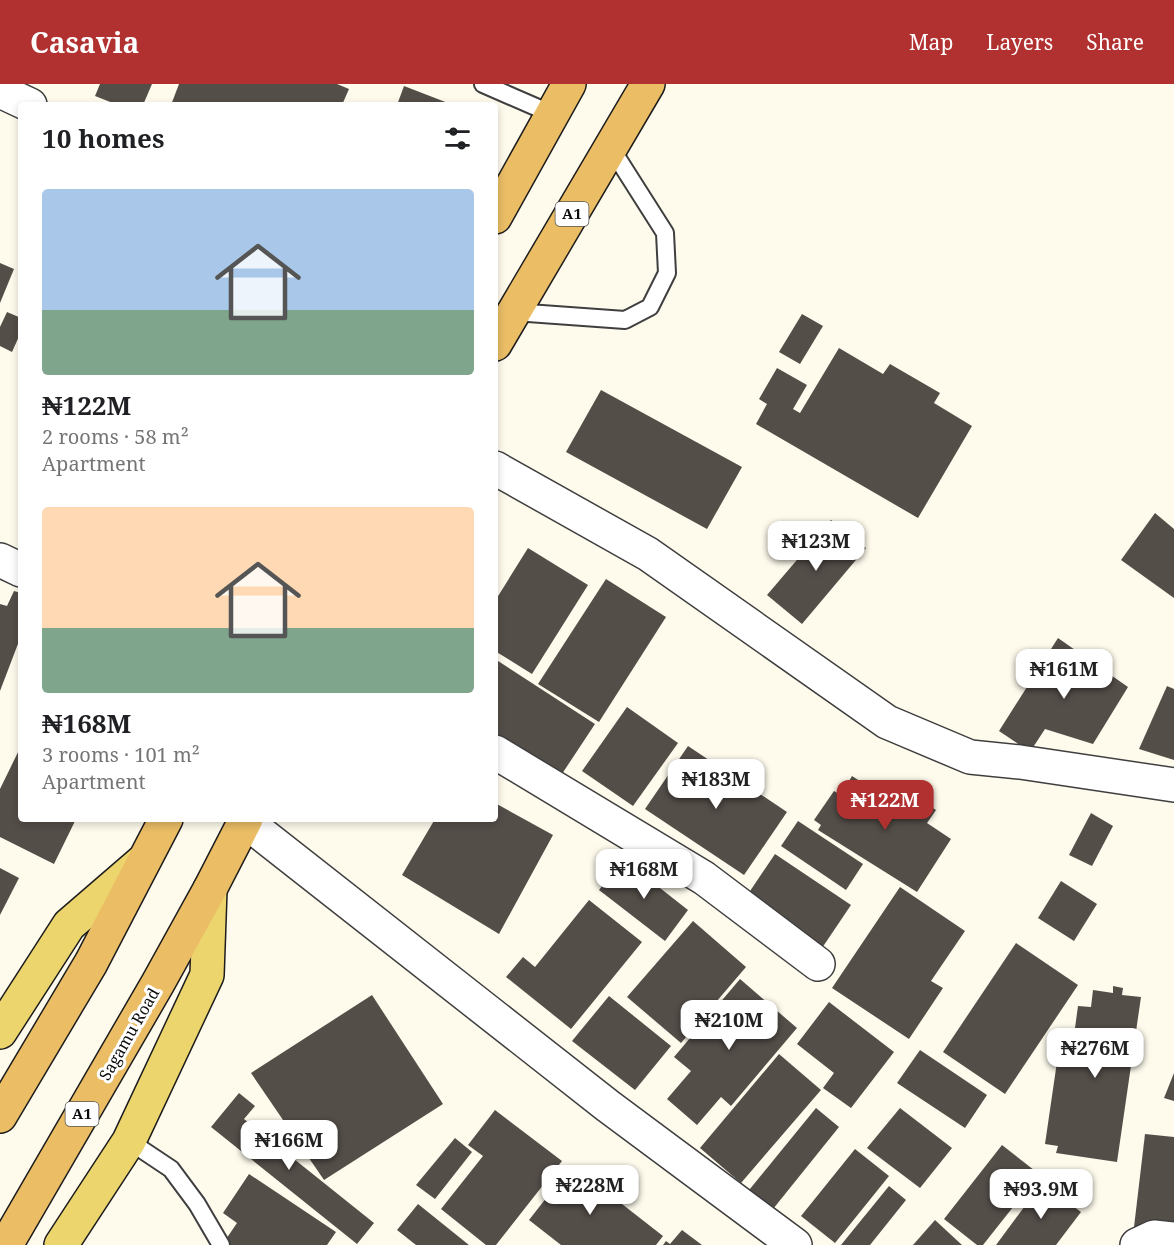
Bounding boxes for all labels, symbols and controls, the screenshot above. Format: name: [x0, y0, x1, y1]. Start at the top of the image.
text: Casavia: [30, 23, 139, 61]
text: Map: [909, 28, 953, 56]
text: Layers: [986, 28, 1053, 56]
text: Share: [1086, 28, 1144, 56]
text: 10 homes: [42, 120, 164, 156]
icon: filters: [441, 122, 474, 155]
road number: A1: [556, 202, 588, 226]
icon: home: [204, 228, 312, 336]
text: ₦122M: [42, 387, 131, 423]
text: 2 rooms · 58 m²: [42, 423, 189, 450]
text: Apartment: [42, 450, 146, 477]
pin: ₦123M: [774, 521, 858, 572]
text: ₦123M: [782, 527, 850, 554]
icon: home: [204, 546, 312, 654]
pin: ₦161M: [1022, 649, 1106, 700]
text: ₦161M: [1030, 655, 1098, 682]
text: ₦168M: [42, 705, 131, 741]
text: 3 rooms · 101 m²: [42, 741, 200, 768]
pin: ₦183M: [674, 759, 758, 810]
text: ₦183M: [682, 765, 750, 792]
text: Apartment: [42, 768, 146, 795]
pin: ₦122M: [843, 780, 927, 831]
text: ₦122M: [851, 786, 919, 813]
pin: ₦168M: [602, 849, 686, 900]
text: ₦168M: [610, 855, 678, 882]
street label: Sagamu Road: [94, 984, 164, 1084]
pin: ₦210M: [687, 1000, 771, 1051]
text: ₦210M: [695, 1006, 763, 1033]
pin: ₦276M: [1053, 1028, 1137, 1079]
text: ₦276M: [1061, 1034, 1129, 1061]
road number: A1: [66, 1102, 98, 1126]
pin: ₦166M: [247, 1120, 331, 1171]
text: ₦166M: [255, 1126, 323, 1153]
pin: ₦228M: [548, 1165, 632, 1216]
pin: ₦93.9M: [992, 1169, 1090, 1220]
text: ₦228M: [556, 1171, 624, 1198]
text: ₦93.9M: [1004, 1175, 1078, 1202]

